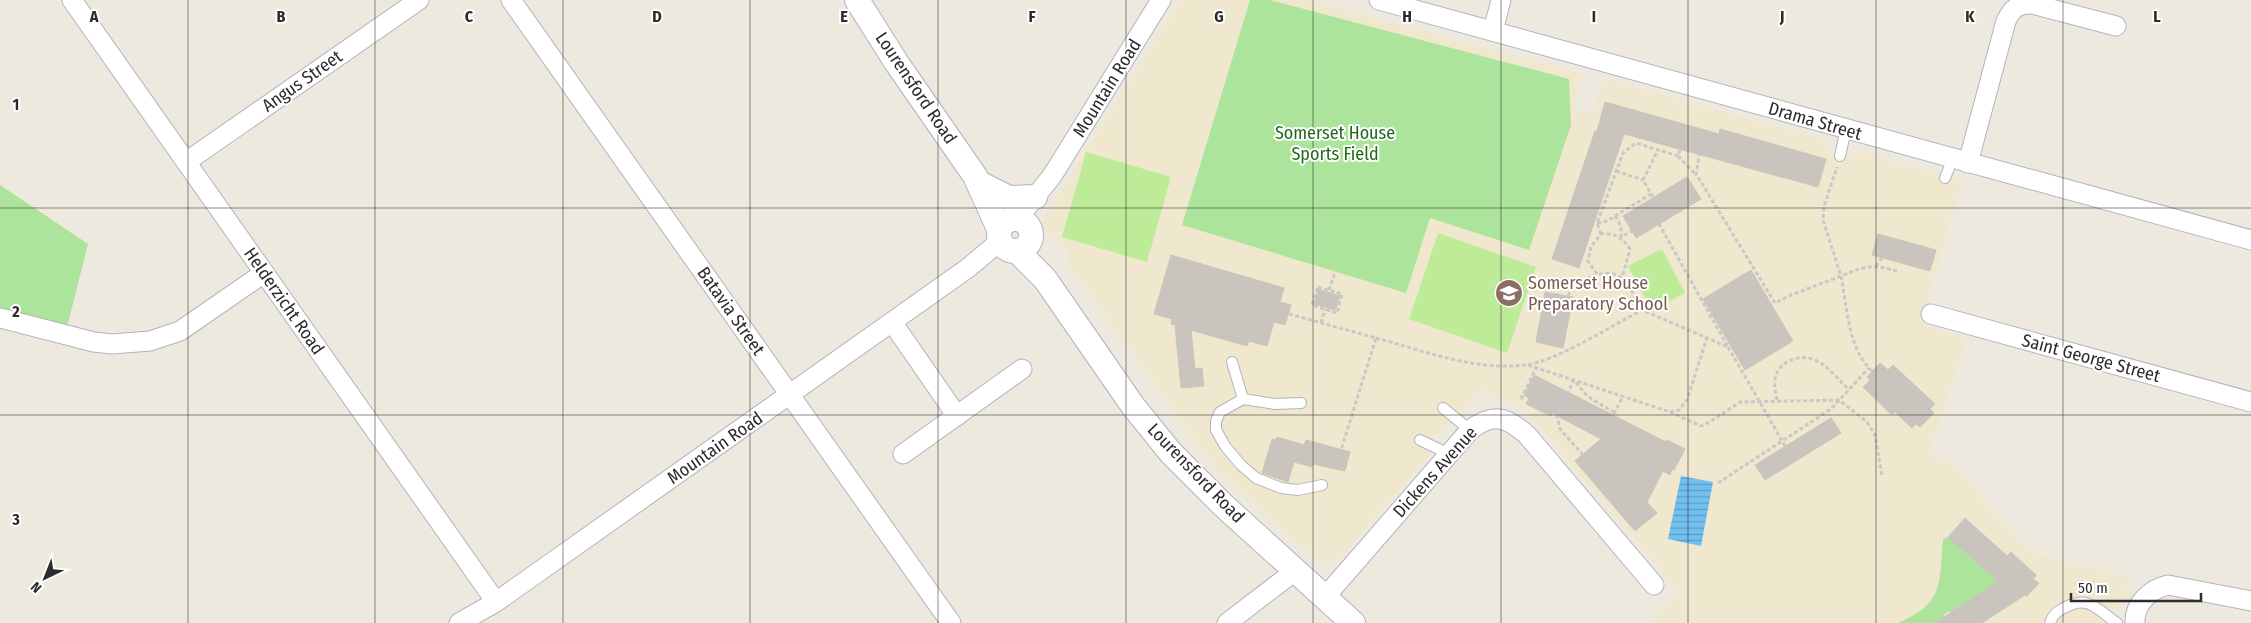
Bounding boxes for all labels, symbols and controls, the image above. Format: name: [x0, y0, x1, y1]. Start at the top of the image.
text: A: [89, 7, 99, 26]
text: B: [277, 7, 286, 26]
text: C: [465, 7, 474, 26]
text: D: [652, 7, 662, 26]
text: E: [840, 7, 848, 26]
text: F: [1028, 7, 1036, 26]
text: G: [1214, 7, 1224, 26]
text: H: [1402, 7, 1412, 26]
text: I: [1592, 7, 1596, 26]
text: J: [1779, 7, 1784, 26]
text: K: [1965, 7, 1975, 26]
text: L: [2153, 7, 2161, 26]
street label: Lourensford Road: [871, 28, 961, 148]
street label: Mountain Road: [1068, 35, 1146, 141]
street label: Angus Street: [258, 45, 346, 117]
text: 1: [13, 95, 19, 114]
street label: Drama Street: [1766, 97, 1864, 145]
park label: Somerset House Sports Field: [1275, 122, 1395, 165]
street label: Helderzicht Road: [239, 243, 329, 359]
street label: Batavia Street: [692, 263, 770, 360]
place label: Somerset House Preparatory School: [1528, 272, 1668, 315]
school or university icon: Somerset House Preparatory School: [1494, 278, 1524, 308]
text: 2: [11, 302, 20, 321]
street label: Saint George Street: [2019, 329, 2163, 387]
street label: Mountain Road: [663, 407, 767, 489]
street label: Lourensford Road: [1143, 419, 1249, 527]
street label: Dickens Avenue: [1388, 422, 1482, 522]
text: 3: [11, 510, 20, 529]
north arrow: [20, 553, 70, 603]
scale bar: [2071, 570, 2201, 602]
text: N: [28, 578, 45, 596]
text: 50 m: [2078, 579, 2108, 597]

